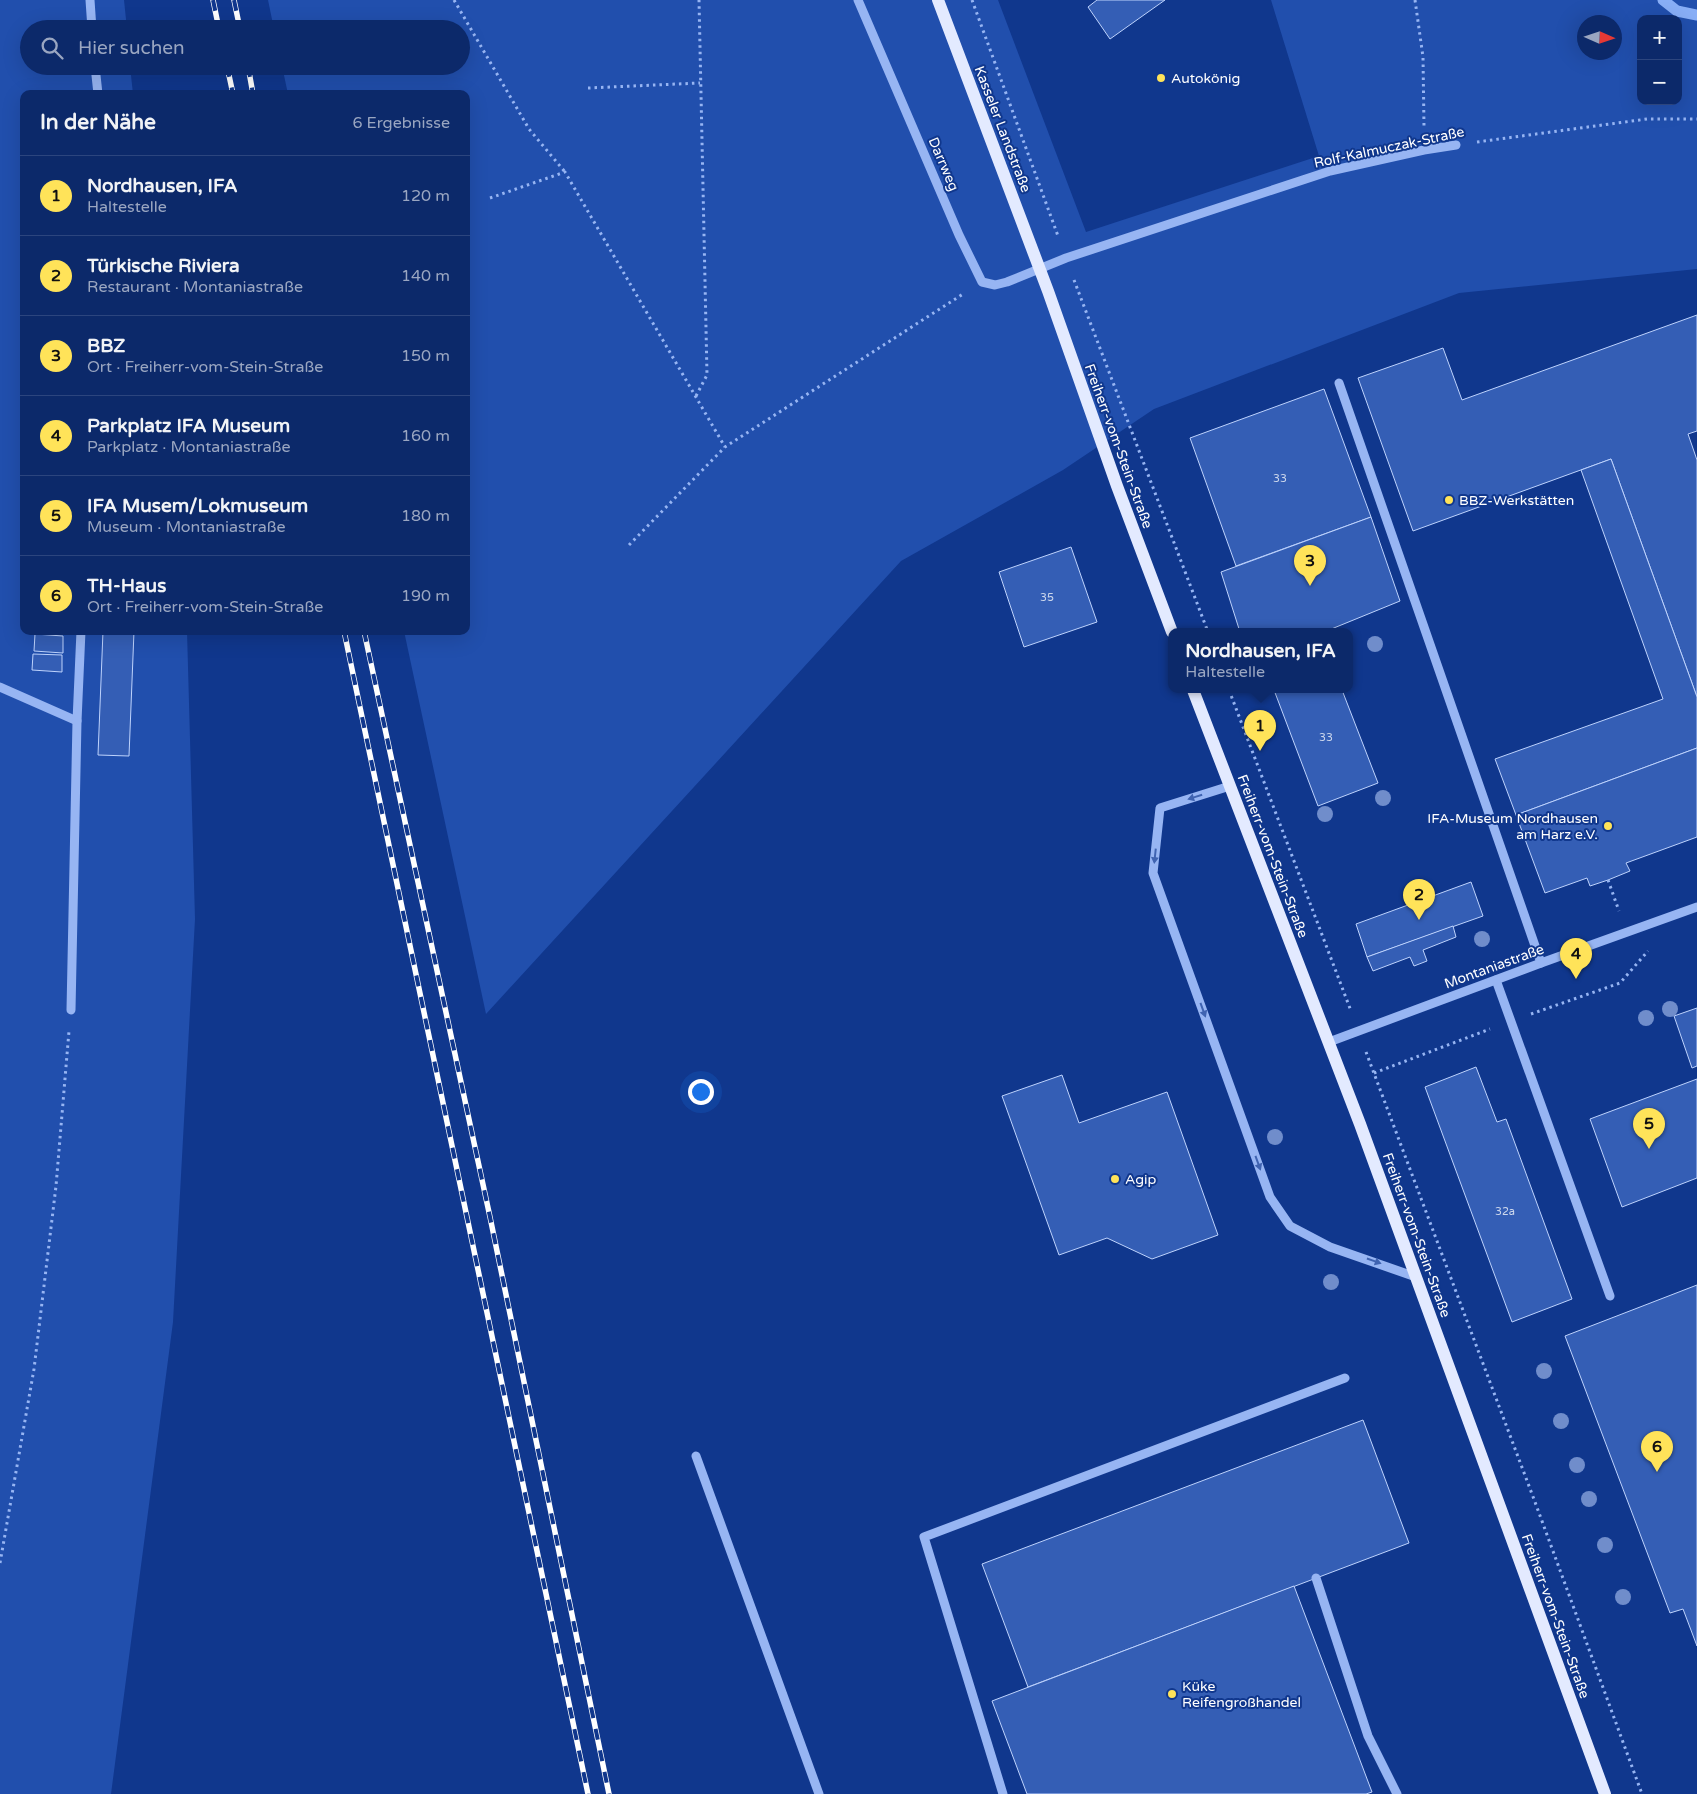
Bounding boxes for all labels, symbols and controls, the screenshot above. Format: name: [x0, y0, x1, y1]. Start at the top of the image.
north arrow: [1577, 15, 1622, 60]
map controls: [1637, 15, 1682, 105]
button: +: [1637, 15, 1682, 60]
search box: [20, 20, 470, 75]
icon: search: [38, 34, 66, 62]
text: Hier suchen: [78, 37, 185, 59]
button: −: [1637, 60, 1682, 105]
street label: Kasseler Landstraße: [971, 64, 1035, 195]
place label: Autokönig: [1171, 70, 1240, 87]
marker: Autokönig: [1155, 72, 1167, 84]
text: In der Nähe: [40, 110, 156, 135]
text: 6 Ergebnisse: [352, 113, 450, 133]
street label: Rolf-Kalmuczak-Straße: [1312, 123, 1466, 172]
street label: Darrweg: [925, 135, 962, 194]
text: Nordhausen, IFA: [87, 175, 238, 197]
text: 1: [51, 186, 61, 206]
text: 120 m: [401, 186, 450, 206]
text: Haltestelle: [87, 197, 167, 217]
text: Türkische Riviera: [87, 255, 240, 277]
text: 2: [51, 266, 61, 286]
text: 140 m: [401, 266, 450, 286]
text: Restaurant · Montaniastraße: [87, 277, 303, 297]
text: BBZ: [87, 335, 125, 357]
text: 3: [51, 346, 61, 366]
text: 150 m: [401, 346, 450, 366]
text: Ort · Freiherr-vom-Stein-Straße: [87, 357, 323, 377]
street label: Freiherr-vom-Stein-Straße: [1081, 362, 1156, 531]
text: Parkplatz IFA Museum: [87, 415, 290, 437]
text: 4: [51, 426, 61, 446]
text: 160 m: [401, 426, 450, 446]
text: Parkplatz · Montaniastraße: [87, 437, 291, 457]
house number: 33: [1273, 472, 1287, 485]
place label: BBZ-Werkstätten: [1459, 492, 1574, 509]
marker: BBZ-Werkstätten: [1443, 494, 1455, 506]
text: IFA Musem/Lokmuseum: [87, 495, 308, 517]
text: 5: [51, 506, 61, 526]
text: 180 m: [401, 506, 450, 526]
text: Museum · Montaniastraße: [87, 517, 286, 537]
pin: 3: [1294, 545, 1326, 586]
text: TH-Haus: [87, 575, 166, 597]
text: 6: [51, 586, 61, 606]
text: 190 m: [401, 586, 450, 606]
house number: 35: [1040, 591, 1054, 604]
text: Ort · Freiherr-vom-Stein-Straße: [87, 597, 323, 617]
popup: [1168, 628, 1353, 693]
text: Nordhausen, IFA: [1185, 640, 1336, 662]
text: Haltestelle: [1185, 662, 1265, 682]
pin: 1: [1244, 710, 1276, 751]
house number: 33: [1319, 731, 1333, 744]
street label: Freiherr-vom-Stein-Straße: [1233, 772, 1312, 940]
one-way arrow: [1187, 793, 1202, 801]
place label: IFA-Museum Nordhausen am Harz e.V.: [1427, 810, 1598, 843]
marker: IFA-Museum Nordhausen am Harz e.V.: [1602, 820, 1614, 832]
one-way arrow: [1151, 848, 1159, 864]
pin: 2: [1403, 879, 1435, 920]
pin: 4: [1560, 938, 1592, 979]
street label: Montaniastraße: [1442, 941, 1546, 992]
one-way arrow: [1199, 1003, 1207, 1018]
your location: [688, 1079, 714, 1105]
pin: 5: [1633, 1108, 1665, 1149]
street label: Freiherr-vom-Stein-Straße: [1379, 1151, 1454, 1320]
one-way arrow: [1254, 1156, 1262, 1171]
place label: Agip: [1125, 1171, 1157, 1188]
marker: Agip: [1109, 1173, 1121, 1185]
house number: 32a: [1495, 1205, 1515, 1218]
one-way arrow: [1366, 1258, 1381, 1265]
pin: 6: [1641, 1431, 1673, 1472]
street label: Freiherr-vom-Stein-Straße: [1518, 1532, 1593, 1701]
place label: Küke Reifengroßhandel: [1182, 1678, 1301, 1711]
marker: Küke Reifengroßhandel: [1166, 1688, 1178, 1700]

